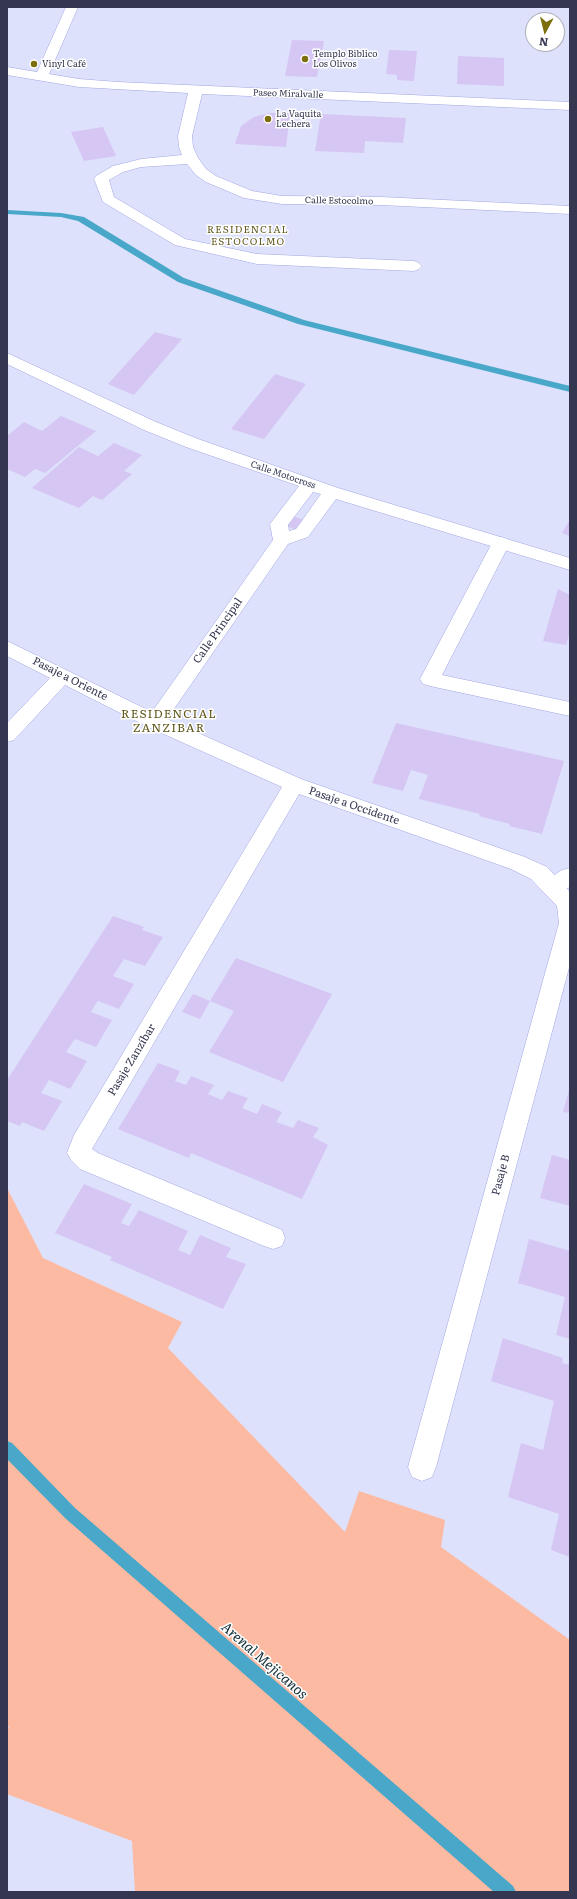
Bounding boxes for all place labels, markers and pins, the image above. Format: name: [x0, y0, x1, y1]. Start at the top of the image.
place label: Templo Biblico Los Olivos: [313, 49, 377, 70]
marker: Templo Biblico Los Olivos: [300, 54, 310, 64]
marker: Vinyl Café: [29, 59, 39, 69]
place label: Vinyl Café: [42, 59, 86, 69]
place label: La Vaquita Lechera: [276, 109, 321, 130]
marker: La Vaquita Lechera: [263, 114, 273, 124]

